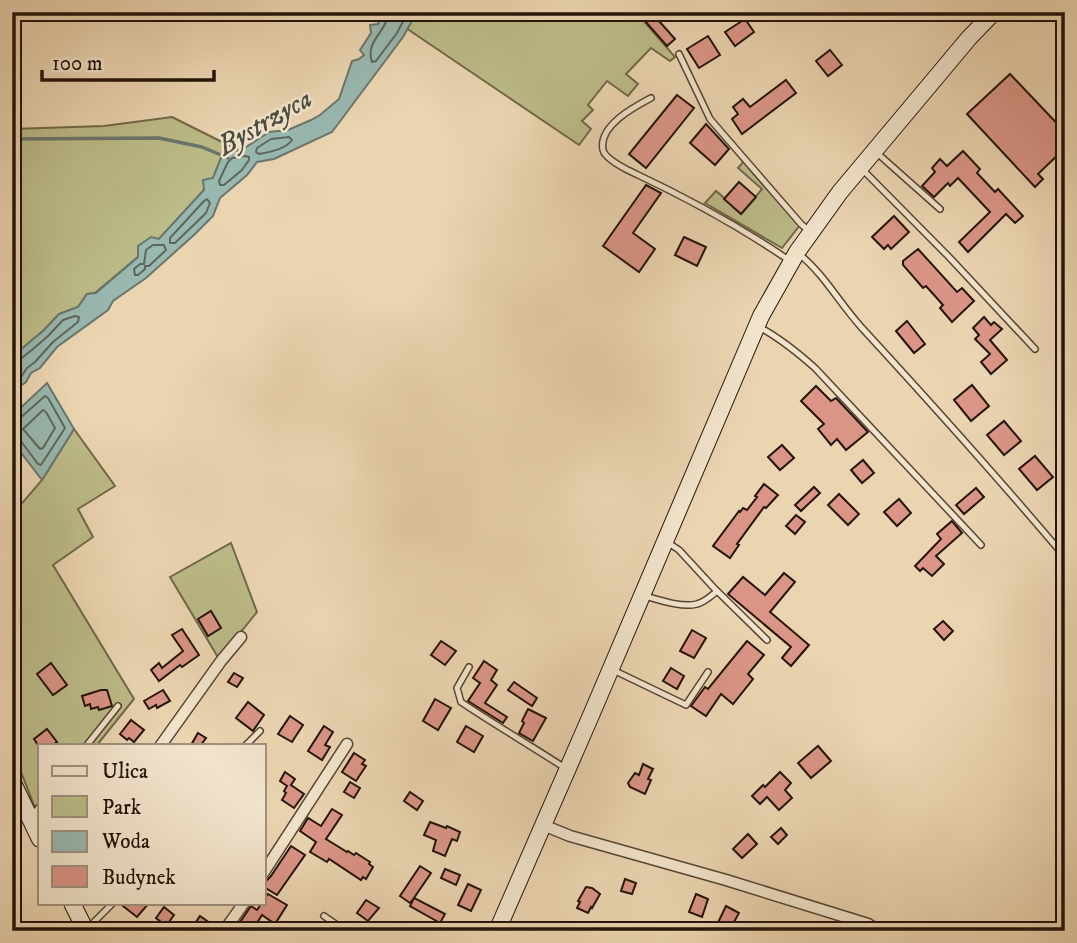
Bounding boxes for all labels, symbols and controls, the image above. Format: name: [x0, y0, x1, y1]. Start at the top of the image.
scale bar: [42, 38, 214, 82]
text: 100 m: [52, 51, 103, 77]
water label: Bystrzyca: [210, 81, 318, 164]
legend: [38, 744, 266, 904]
text: Ulica: [102, 759, 148, 785]
text: Park: [102, 795, 142, 821]
text: Woda: [101, 829, 150, 855]
text: Budynek: [102, 865, 176, 891]

